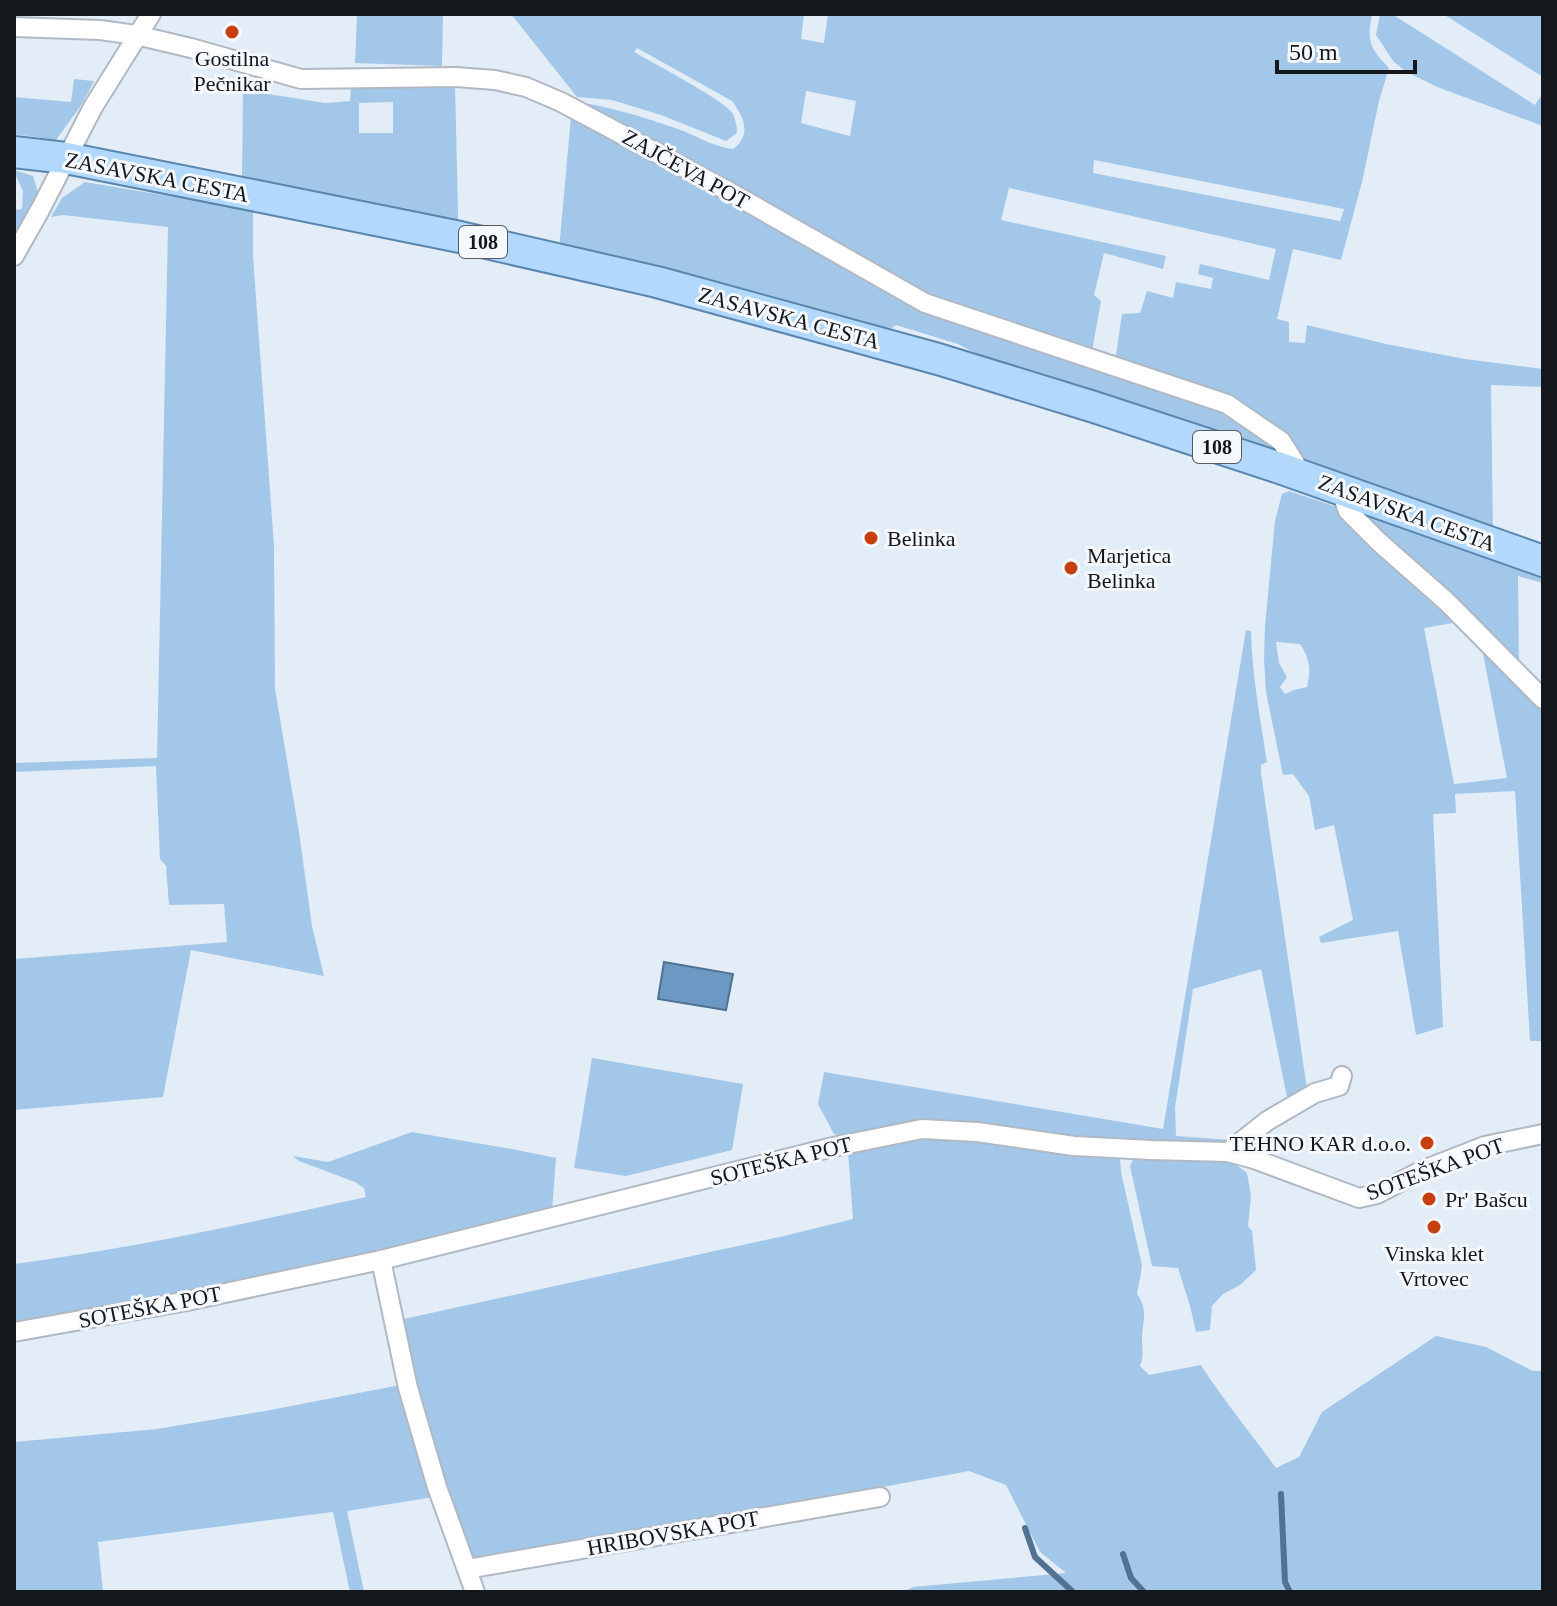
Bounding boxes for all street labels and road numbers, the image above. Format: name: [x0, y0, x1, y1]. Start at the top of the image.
street label: ZAJČEVA POT: [618, 124, 754, 214]
street label: ZASAVSKA CESTA: [63, 147, 251, 207]
road number: 108: [459, 226, 507, 258]
street label: ZASAVSKA CESTA: [696, 282, 883, 354]
road number: 108: [1193, 431, 1241, 463]
street label: ZASAVSKA CESTA: [1315, 469, 1499, 557]
street label: SOTEŠKA POT: [708, 1131, 855, 1191]
street label: SOTEŠKA POT: [1363, 1132, 1508, 1206]
street label: SOTEŠKA POT: [77, 1281, 224, 1333]
street label: HRIBOVSKA POT: [585, 1505, 761, 1560]

